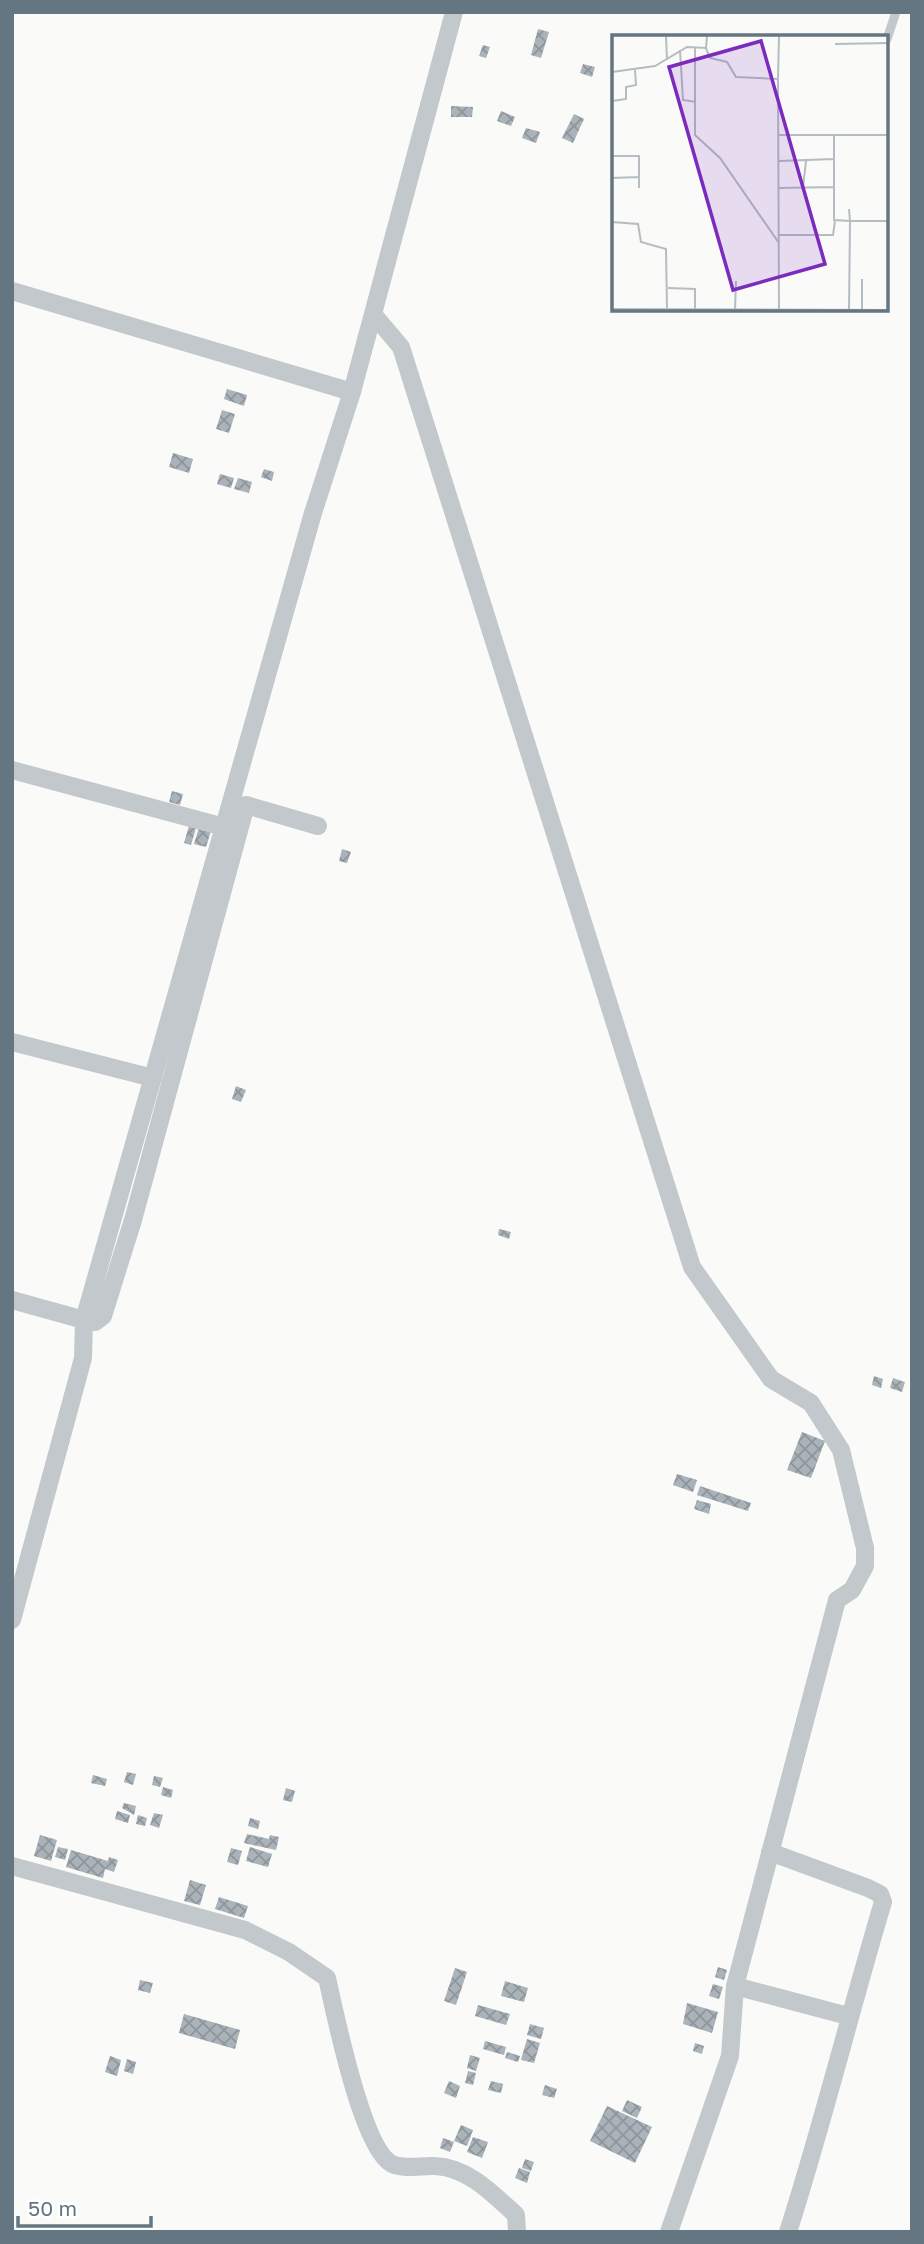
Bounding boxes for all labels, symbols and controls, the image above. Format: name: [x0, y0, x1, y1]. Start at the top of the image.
inset map: [612, 35, 889, 312]
scale bar: [18, 2184, 150, 2228]
text: 50 m: [28, 2195, 77, 2221]

